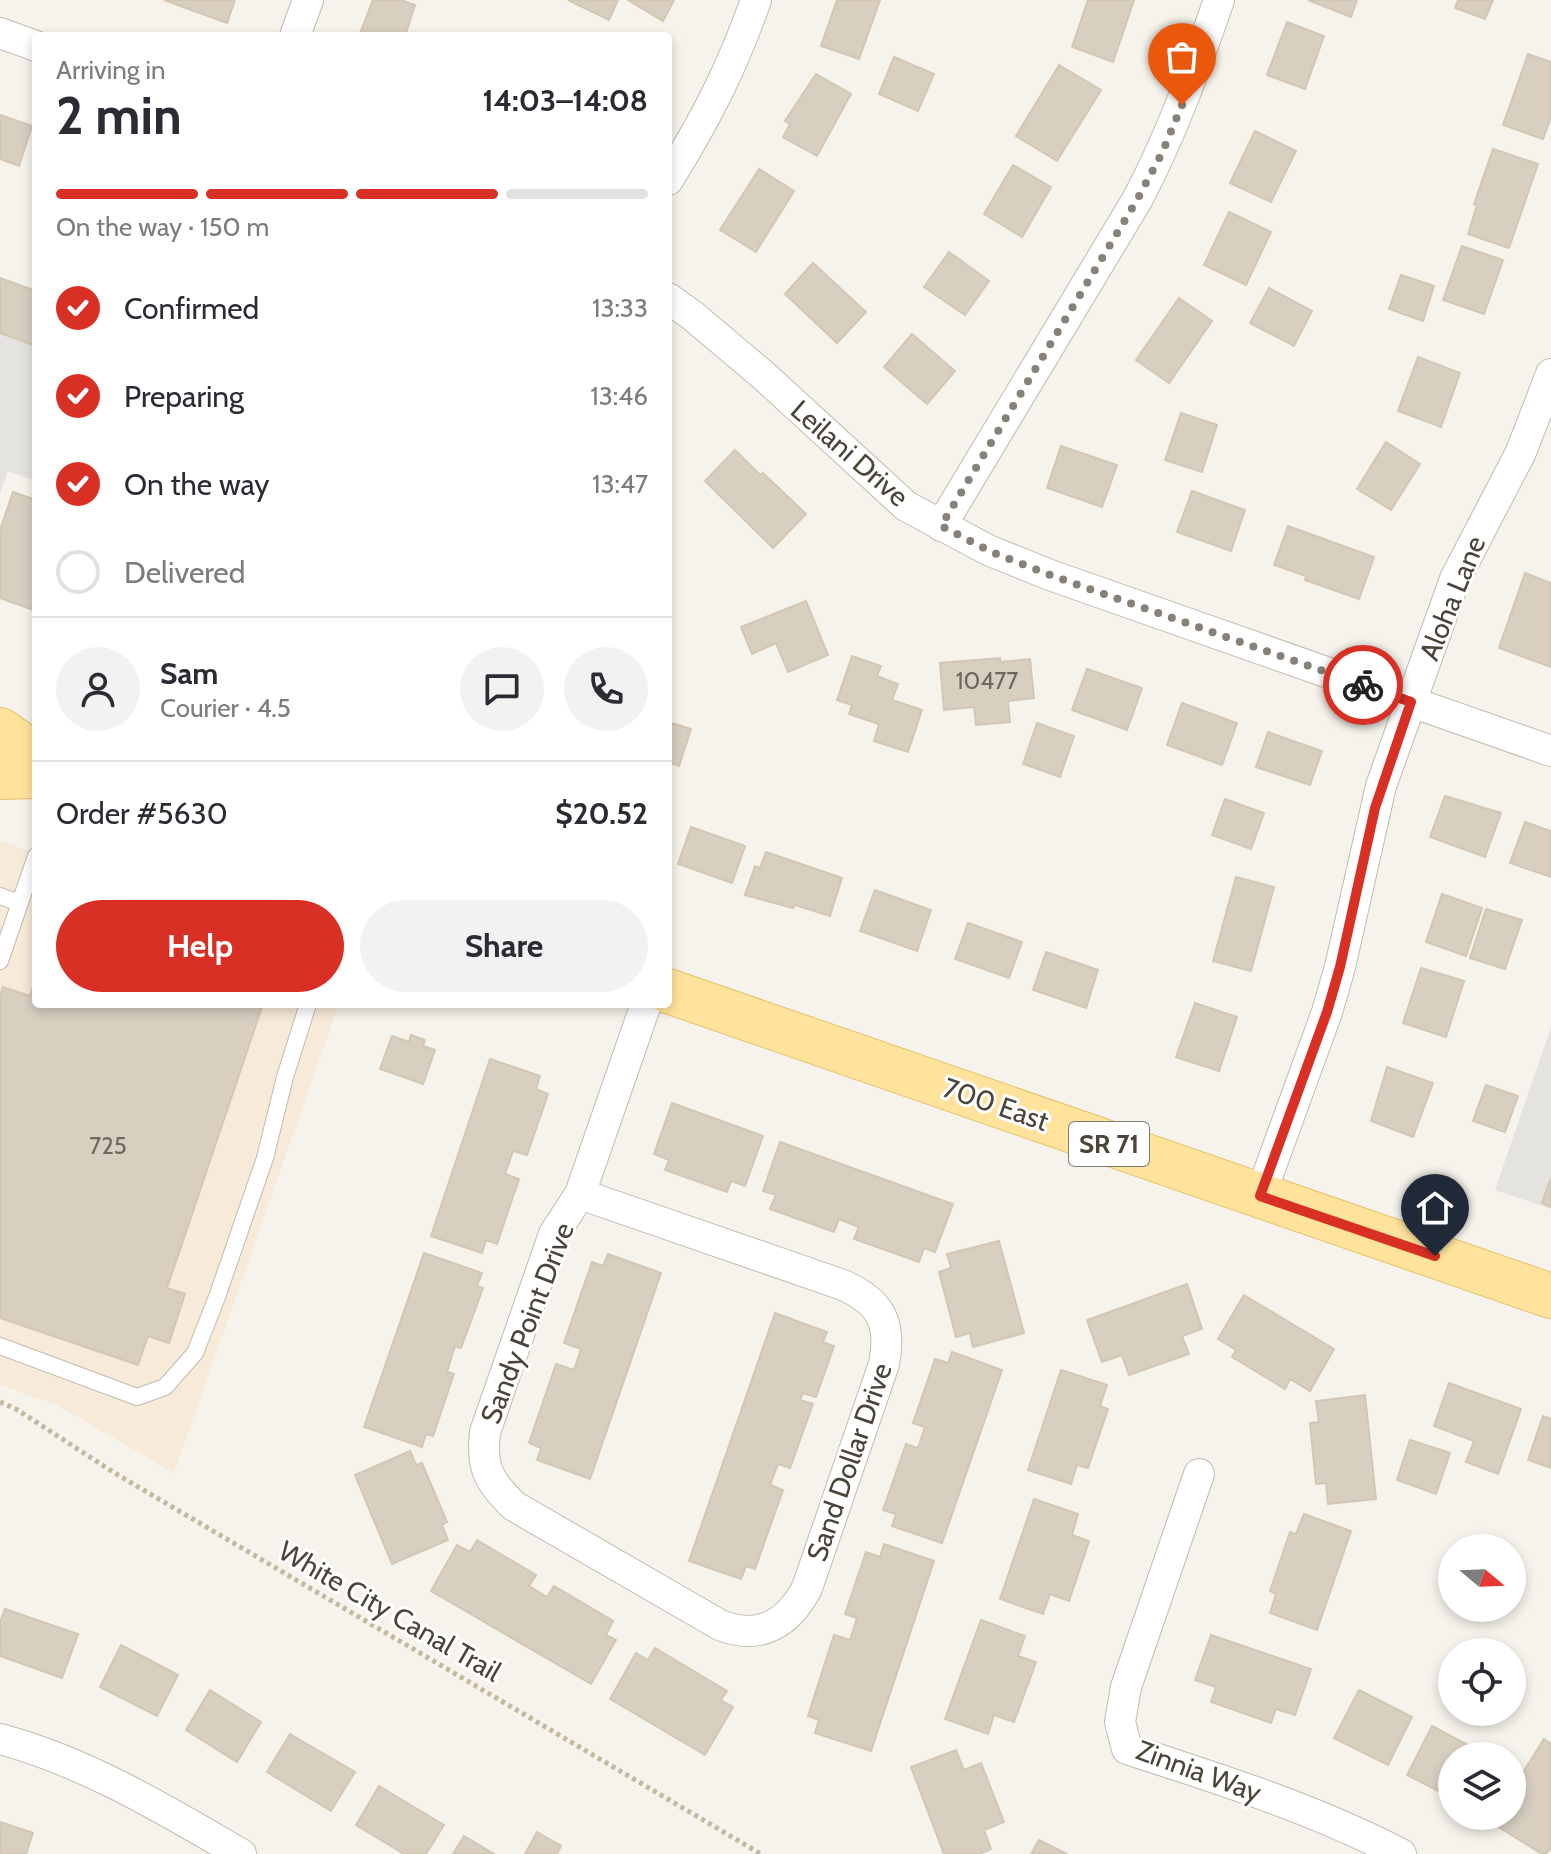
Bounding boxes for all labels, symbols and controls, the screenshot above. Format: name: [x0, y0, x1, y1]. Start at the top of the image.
pin: [1148, 23, 1216, 105]
icon: bag: [1160, 35, 1204, 79]
text: Arriving in: [56, 54, 166, 86]
text: 14:03–14:08: [482, 82, 648, 119]
text: 2 min: [56, 84, 182, 147]
text: On the way · 150 m: [56, 211, 269, 243]
icon: check: [56, 286, 100, 330]
text: Confirmed: [124, 290, 259, 327]
text: 13:33: [592, 292, 648, 324]
icon: check: [56, 374, 100, 418]
text: Preparing: [124, 378, 244, 415]
text: 13:46: [590, 380, 648, 412]
street label: Leilani Drive: [784, 393, 916, 513]
icon: check: [56, 462, 100, 506]
text: On the way: [124, 466, 269, 503]
text: 13:47: [592, 468, 648, 500]
street label: Aloha Lane: [1412, 531, 1492, 665]
text: Delivered: [124, 554, 245, 591]
courier: [1323, 645, 1403, 725]
button: person: [56, 647, 140, 731]
button: chat: [460, 647, 544, 731]
button: phone: [564, 647, 648, 731]
text: Sam: [160, 655, 218, 692]
icon: bike: [1341, 663, 1385, 707]
house number: 10477: [956, 666, 1018, 695]
text: Courier · 4.5: [160, 692, 291, 724]
text: Order #5630: [56, 795, 228, 832]
text: $20.52: [555, 795, 648, 832]
button: Help: [56, 900, 344, 992]
button: Share: [360, 900, 648, 992]
street label: 700 East: [939, 1070, 1053, 1138]
road number: SR 71: [1069, 1122, 1149, 1166]
house number: 725: [89, 1131, 127, 1160]
pin: [1401, 1174, 1469, 1256]
icon: home: [1413, 1186, 1457, 1230]
street label: Sandy Point Drive: [473, 1218, 581, 1428]
street label: Sand Dollar Drive: [799, 1358, 899, 1566]
street label: White City Canal Trail: [273, 1533, 508, 1689]
north arrow: [1438, 1534, 1526, 1622]
map controls: [1438, 1534, 1526, 1830]
button: locate: [1438, 1638, 1526, 1726]
street label: Zinnia Way: [1132, 1733, 1266, 1809]
button: layers: [1438, 1742, 1526, 1830]

